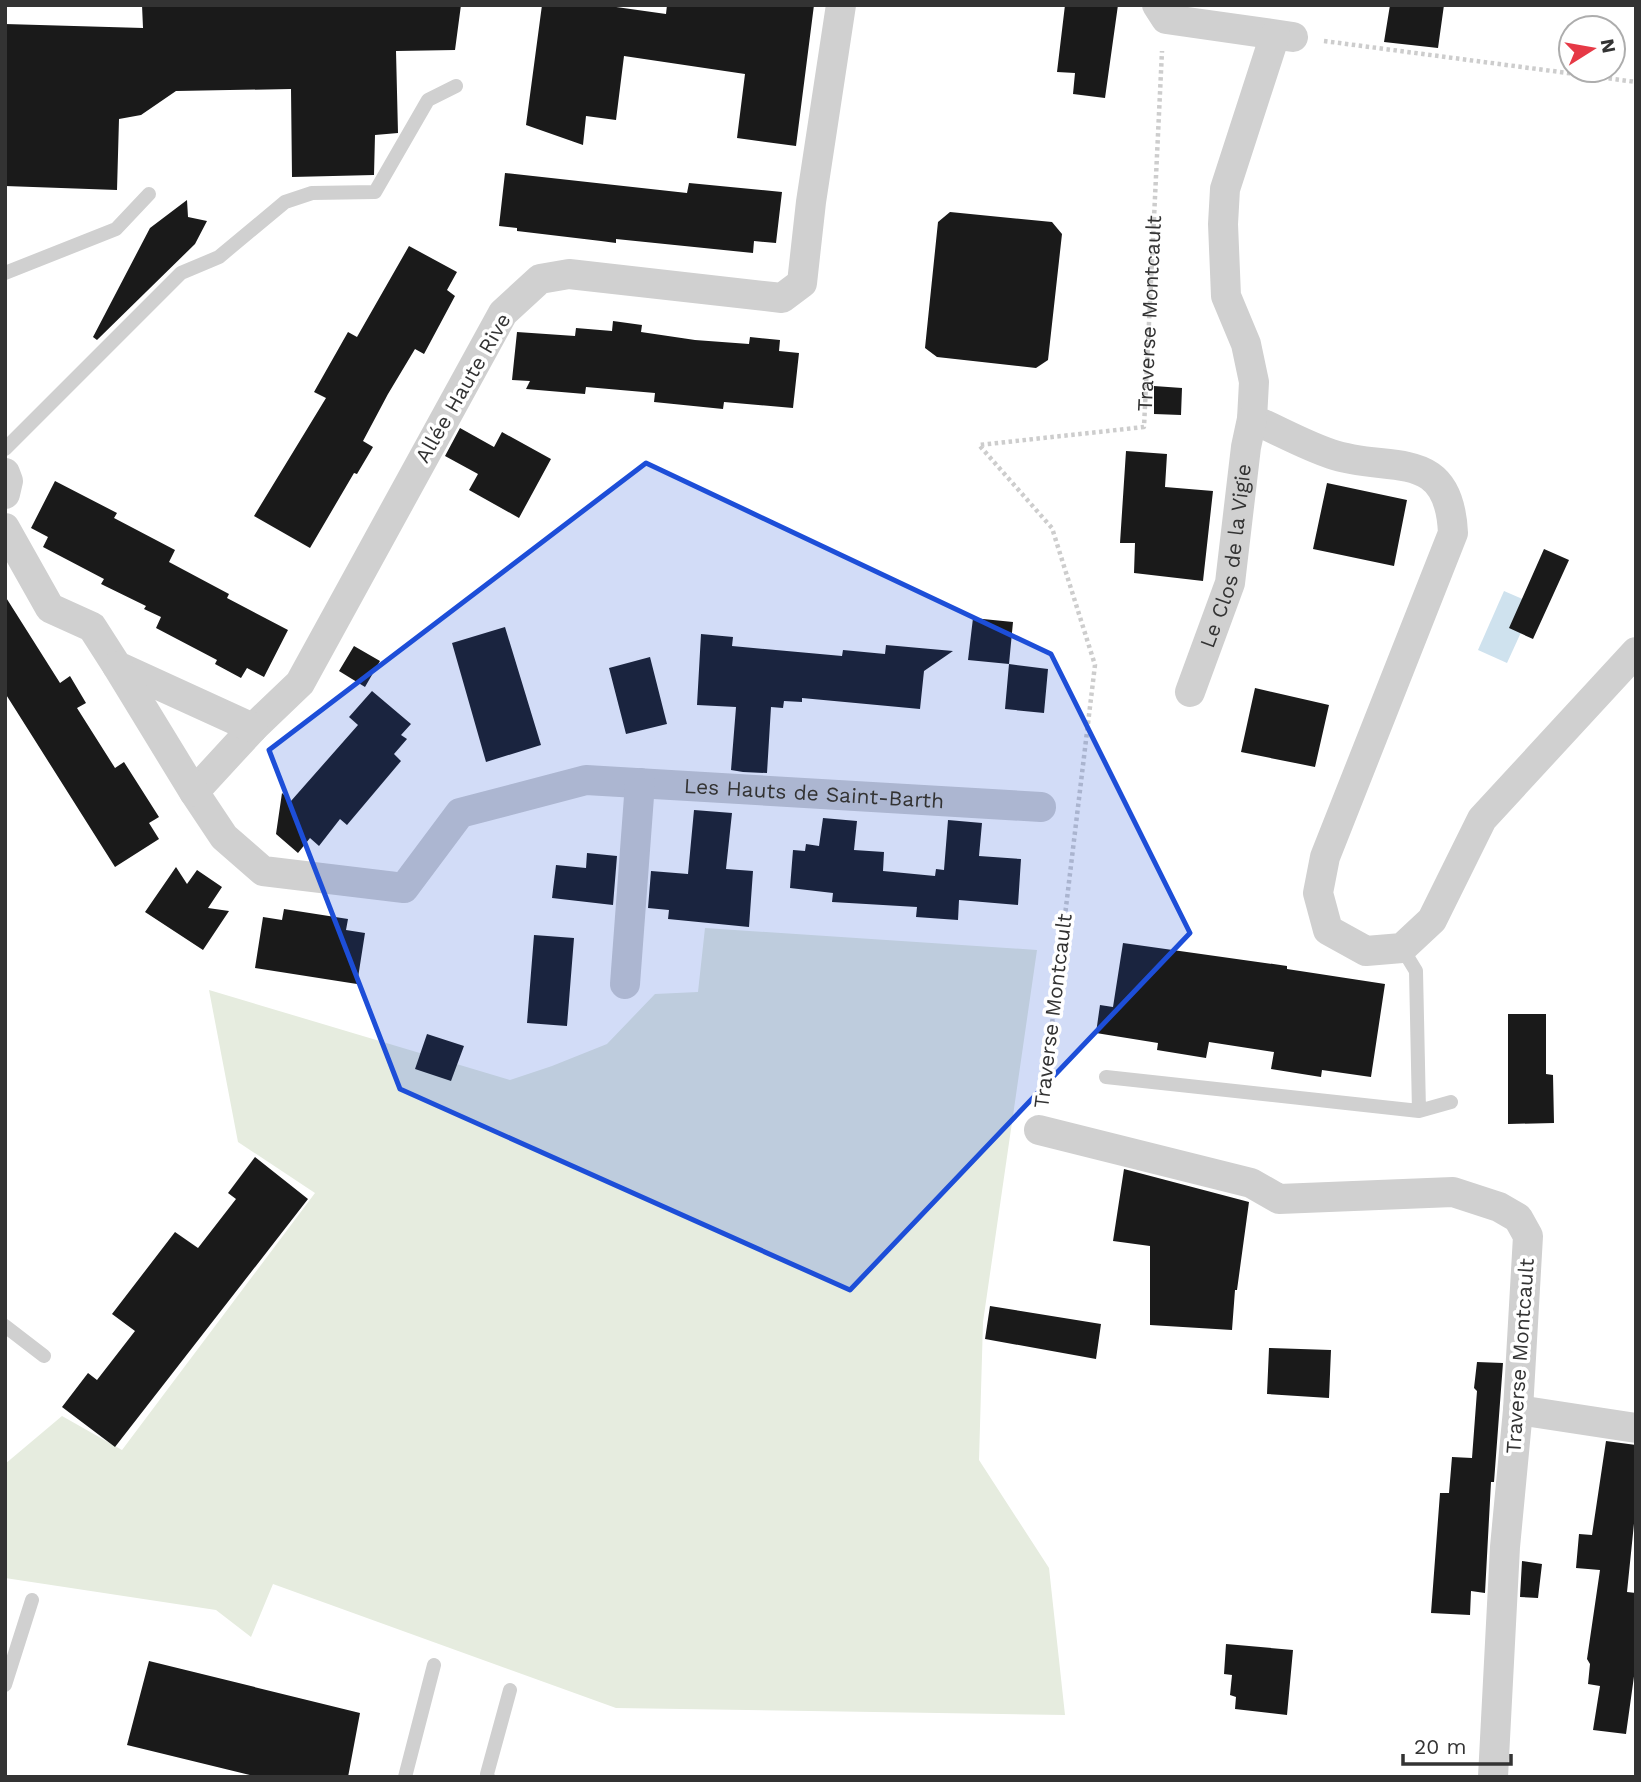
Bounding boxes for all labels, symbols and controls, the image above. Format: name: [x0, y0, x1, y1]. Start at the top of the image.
north arrow: [1557, 14, 1627, 84]
text: N: [1596, 37, 1621, 55]
street label: Traverse Montcault: [1132, 215, 1166, 412]
street label: Allée Haute Rive: [410, 308, 516, 467]
street label: Le Clos de la Vigie: [1194, 462, 1256, 651]
street label: Les Hauts de Saint-Barth: [683, 773, 945, 813]
street label: Traverse Montcault: [1028, 912, 1077, 1110]
street label: Traverse Montcault: [1500, 1257, 1539, 1455]
scale bar: [1403, 1722, 1512, 1766]
text: 20 m: [1414, 1734, 1466, 1759]

